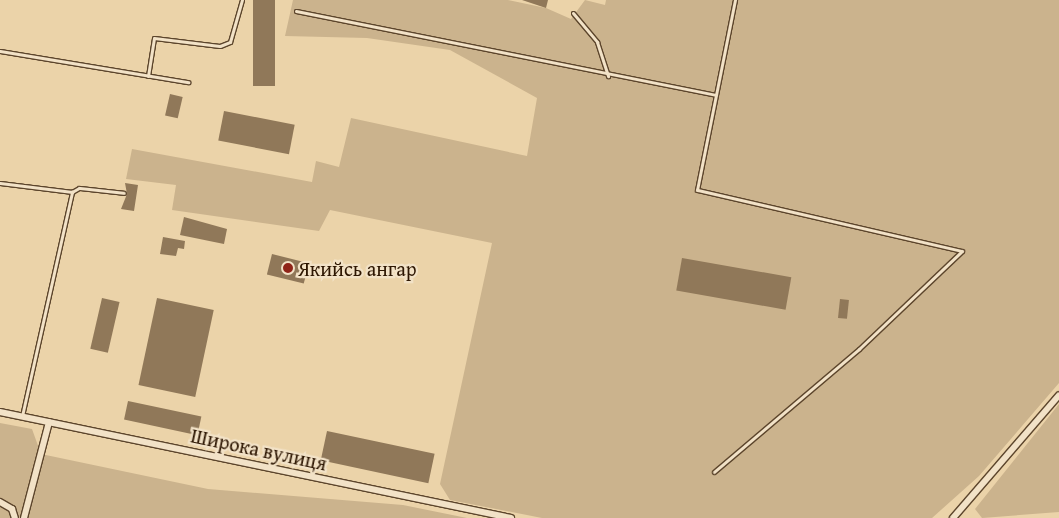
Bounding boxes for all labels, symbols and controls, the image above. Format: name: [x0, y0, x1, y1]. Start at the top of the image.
place label: Якийсь ангар: [298, 256, 417, 280]
marker: Якийсь ангар: [282, 262, 294, 274]
street label: Широка вулиця: [189, 423, 329, 475]

